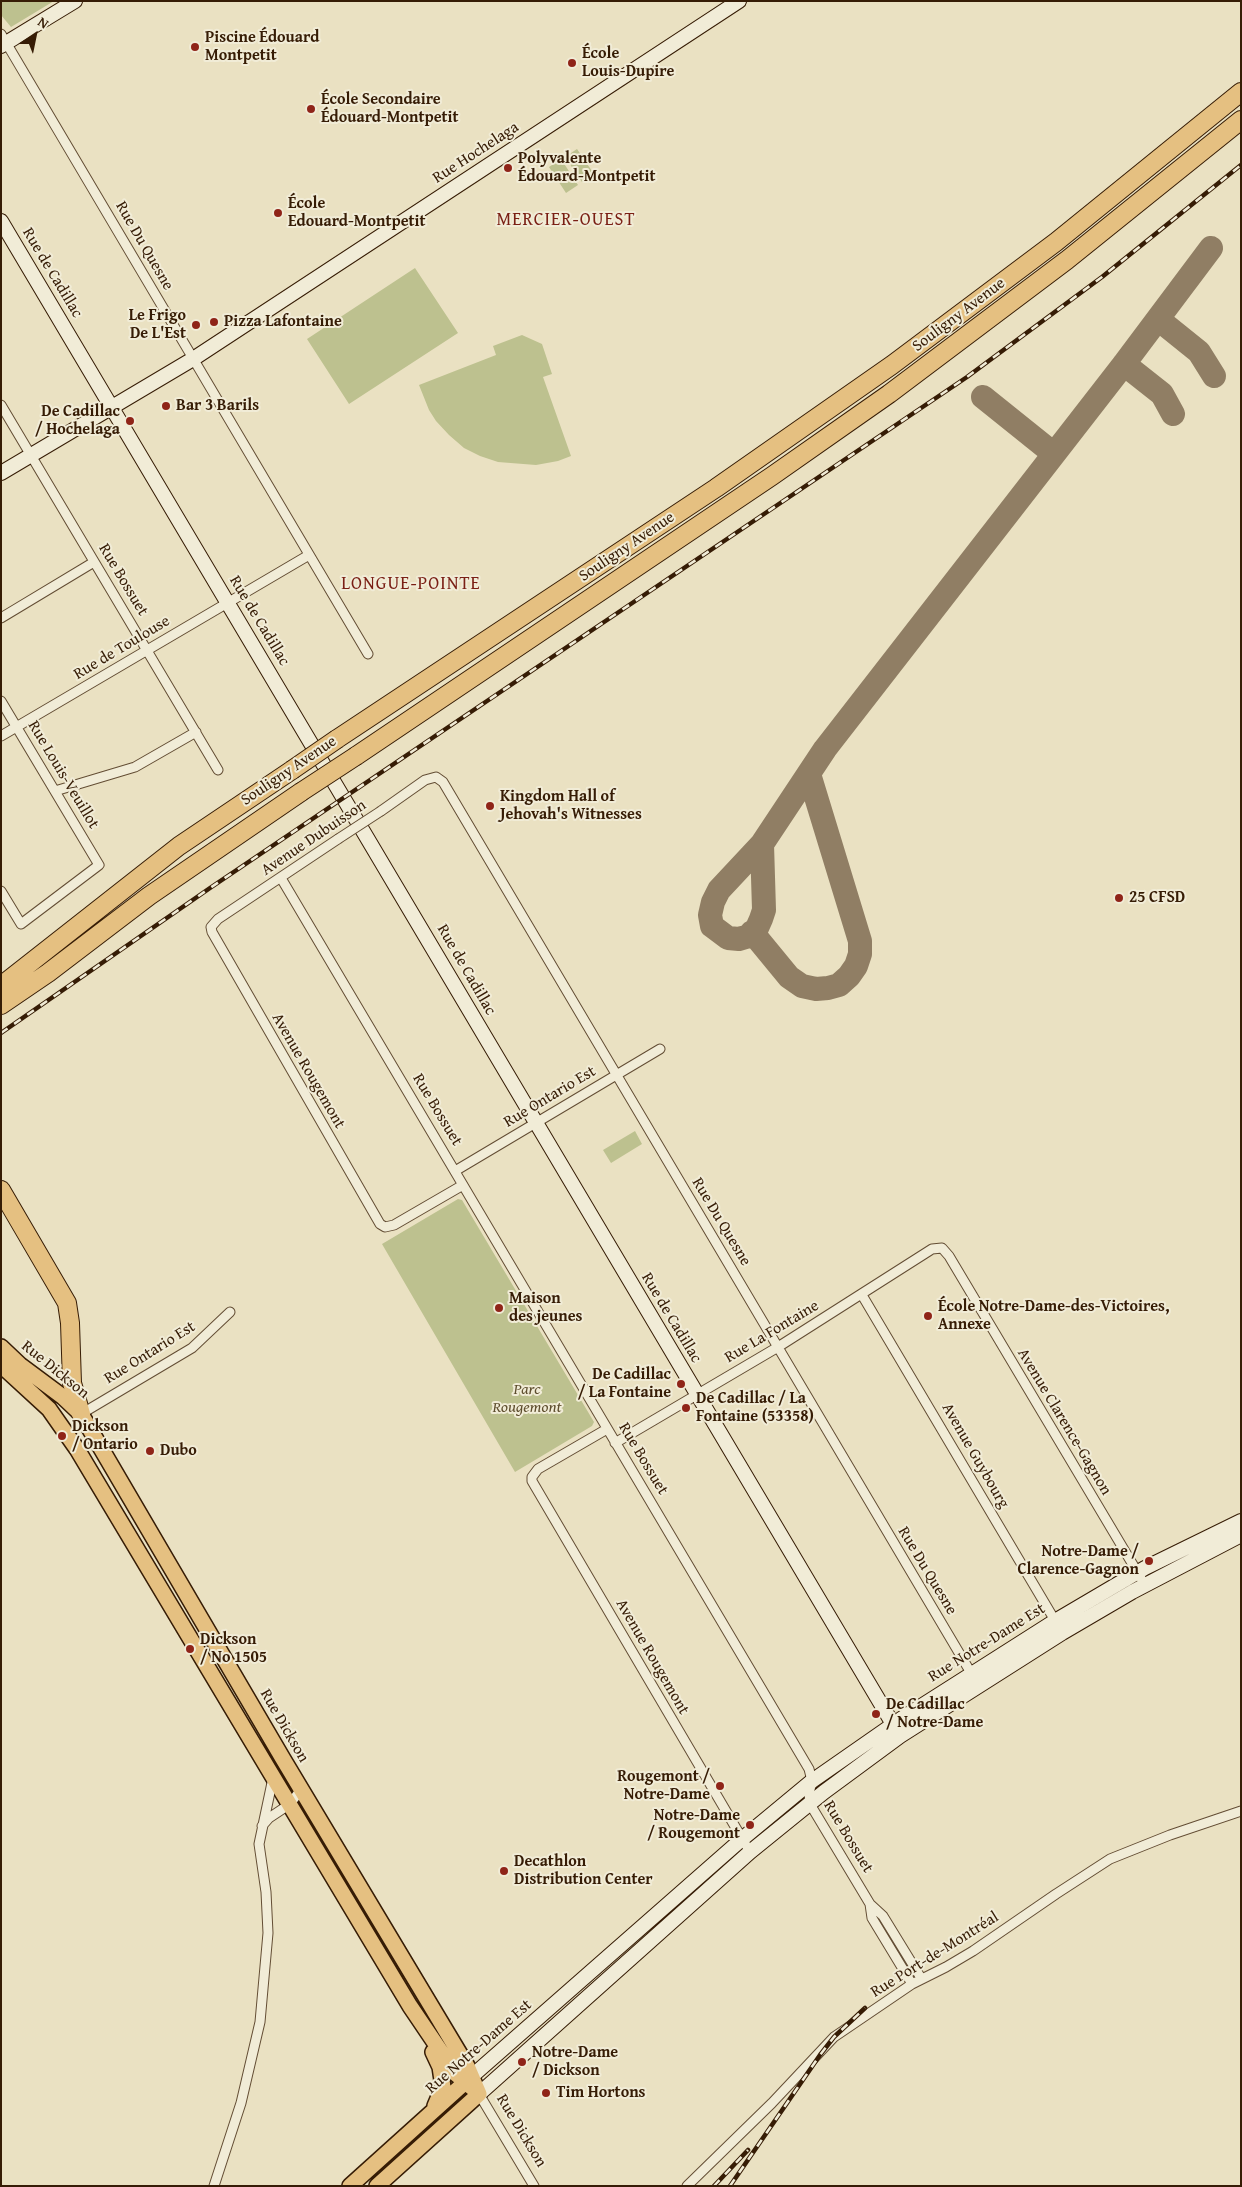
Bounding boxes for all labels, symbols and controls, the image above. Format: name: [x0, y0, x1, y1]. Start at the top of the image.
north arrow: [10, 10, 60, 60]
text: N: [34, 12, 53, 33]
place label: Piscine Édouard Montpetit: [205, 28, 319, 66]
marker: Piscine Édouard Montpetit: [189, 41, 201, 53]
place label: École Louis-Dupire: [582, 44, 674, 82]
marker: École Louis-Dupire: [566, 57, 578, 69]
place label: École Secondaire Édouard-Montpetit: [321, 90, 459, 128]
marker: École Secondaire Édouard-Montpetit: [305, 103, 317, 115]
street label: Rue Hochelaga: [429, 118, 523, 188]
place label: Polyvalente Édouard-Montpetit: [518, 149, 656, 187]
marker: Polyvalente Édouard-Montpetit: [502, 162, 514, 174]
place label: École Edouard-Montpetit: [288, 194, 426, 232]
street label: Rue Du Quesne: [111, 198, 177, 294]
marker: École Edouard-Montpetit: [272, 207, 284, 219]
district label: MERCIER-OUEST: [495, 209, 637, 231]
street label: Rue de Cadillac: [18, 225, 86, 321]
street label: Souligny Avenue: [909, 274, 1009, 356]
place label: Le Frigo De L'Est: [129, 306, 186, 344]
place label: Pizza Lafontaine: [224, 312, 342, 332]
marker: Pizza Lafontaine: [208, 316, 220, 328]
marker: Le Frigo De L'Est: [190, 319, 202, 331]
place label: Bar 3 Barils: [176, 396, 259, 416]
marker: Bar 3 Barils: [160, 400, 172, 412]
place label: De Cadillac / Hochelaga: [35, 402, 120, 440]
marker: De Cadillac / Hochelaga: [124, 415, 136, 427]
street label: Souligny Avenue: [576, 508, 678, 586]
street label: Rue Bossuet: [94, 540, 152, 620]
street label: Rue de Cadillac: [225, 573, 293, 669]
district label: LONGUE-POINTE: [340, 573, 482, 595]
street label: Rue de Toulouse: [70, 612, 174, 684]
street label: Rue Louis-Veuillot: [23, 717, 103, 833]
street label: Souligny Avenue: [238, 732, 340, 810]
place label: Kingdom Hall of Jehovah's Witnesses: [500, 787, 642, 825]
street label: Avenue Dubuisson: [258, 796, 370, 880]
marker: Kingdom Hall of Jehovah's Witnesses: [484, 800, 496, 812]
place label: 25 CFSD: [1129, 888, 1185, 908]
marker: 25 CFSD: [1113, 892, 1125, 904]
street label: Rue de Cadillac: [432, 921, 500, 1019]
street label: Avenue Rougemont: [267, 1010, 349, 1132]
street label: Rue Ontario Est: [501, 1062, 599, 1132]
street label: Rue Bossuet: [408, 1070, 466, 1150]
street label: Rue Du Quesne: [687, 1174, 755, 1270]
street label: Rue de Cadillac: [637, 1270, 705, 1366]
place label: Maison des jeunes: [509, 1289, 582, 1327]
street label: Rue La Fontaine: [721, 1296, 823, 1368]
place label: École Notre-Dame-des-Victoires, Annexe: [938, 1297, 1169, 1335]
marker: Maison des jeunes: [493, 1302, 505, 1314]
marker: École Notre-Dame-des-Victoires, Annexe: [922, 1310, 934, 1322]
street label: Rue Ontario Est: [101, 1317, 199, 1389]
street label: Rue Dickson: [17, 1337, 93, 1403]
street label: Avenue Clarence-Gagnon: [1013, 1345, 1115, 1499]
place label: De Cadillac / La Fontaine: [578, 1365, 671, 1403]
marker: De Cadillac / La Fontaine: [675, 1378, 687, 1390]
park label: Parc Rougemont: [492, 1380, 562, 1418]
place label: De Cadillac / La Fontaine (53358): [696, 1389, 814, 1427]
street label: Avenue Guybourg: [937, 1400, 1013, 1512]
marker: De Cadillac / La Fontaine (53358): [680, 1402, 692, 1414]
place label: Dickson / Ontario: [72, 1417, 138, 1455]
street label: Rue Bossuet: [614, 1419, 672, 1499]
marker: Dickson / Ontario: [56, 1430, 68, 1442]
place label: Dubo: [160, 1441, 197, 1461]
marker: Dubo: [144, 1445, 156, 1457]
street label: Rue Du Quesne: [893, 1523, 961, 1619]
place label: Notre-Dame / Clarence-Gagnon: [1018, 1542, 1139, 1580]
marker: Notre-Dame / Clarence-Gagnon: [1143, 1555, 1155, 1567]
street label: Avenue Rougemont: [611, 1596, 693, 1718]
street label: Rue Notre-Dame Est: [925, 1599, 1049, 1687]
place label: Dickson / No 1505: [200, 1630, 267, 1668]
marker: Dickson / No 1505: [184, 1643, 196, 1655]
street label: Rue Dickson: [255, 1686, 313, 1766]
place label: De Cadillac / Notre-Dame: [886, 1695, 983, 1733]
marker: De Cadillac / Notre-Dame: [870, 1708, 882, 1720]
place label: Rougemont / Notre-Dame: [617, 1767, 710, 1805]
marker: Rougemont / Notre-Dame: [714, 1780, 726, 1792]
street label: Rue Bossuet: [819, 1797, 877, 1877]
place label: Notre-Dame / Rougemont: [647, 1806, 740, 1844]
marker: Notre-Dame / Rougemont: [744, 1819, 756, 1831]
place label: Decathlon Distribution Center: [514, 1852, 653, 1890]
marker: Decathlon Distribution Center: [498, 1865, 510, 1877]
street label: Rue Port-de-Montréal: [868, 1908, 1002, 2002]
street label: Rue Notre-Dame Est: [422, 1996, 536, 2098]
place label: Notre-Dame / Dickson: [532, 2043, 618, 2081]
marker: Notre-Dame / Dickson: [516, 2056, 528, 2068]
place label: Tim Hortons: [556, 2083, 645, 2103]
marker: Tim Hortons: [540, 2087, 552, 2099]
street label: Rue Dickson: [492, 2091, 550, 2171]

